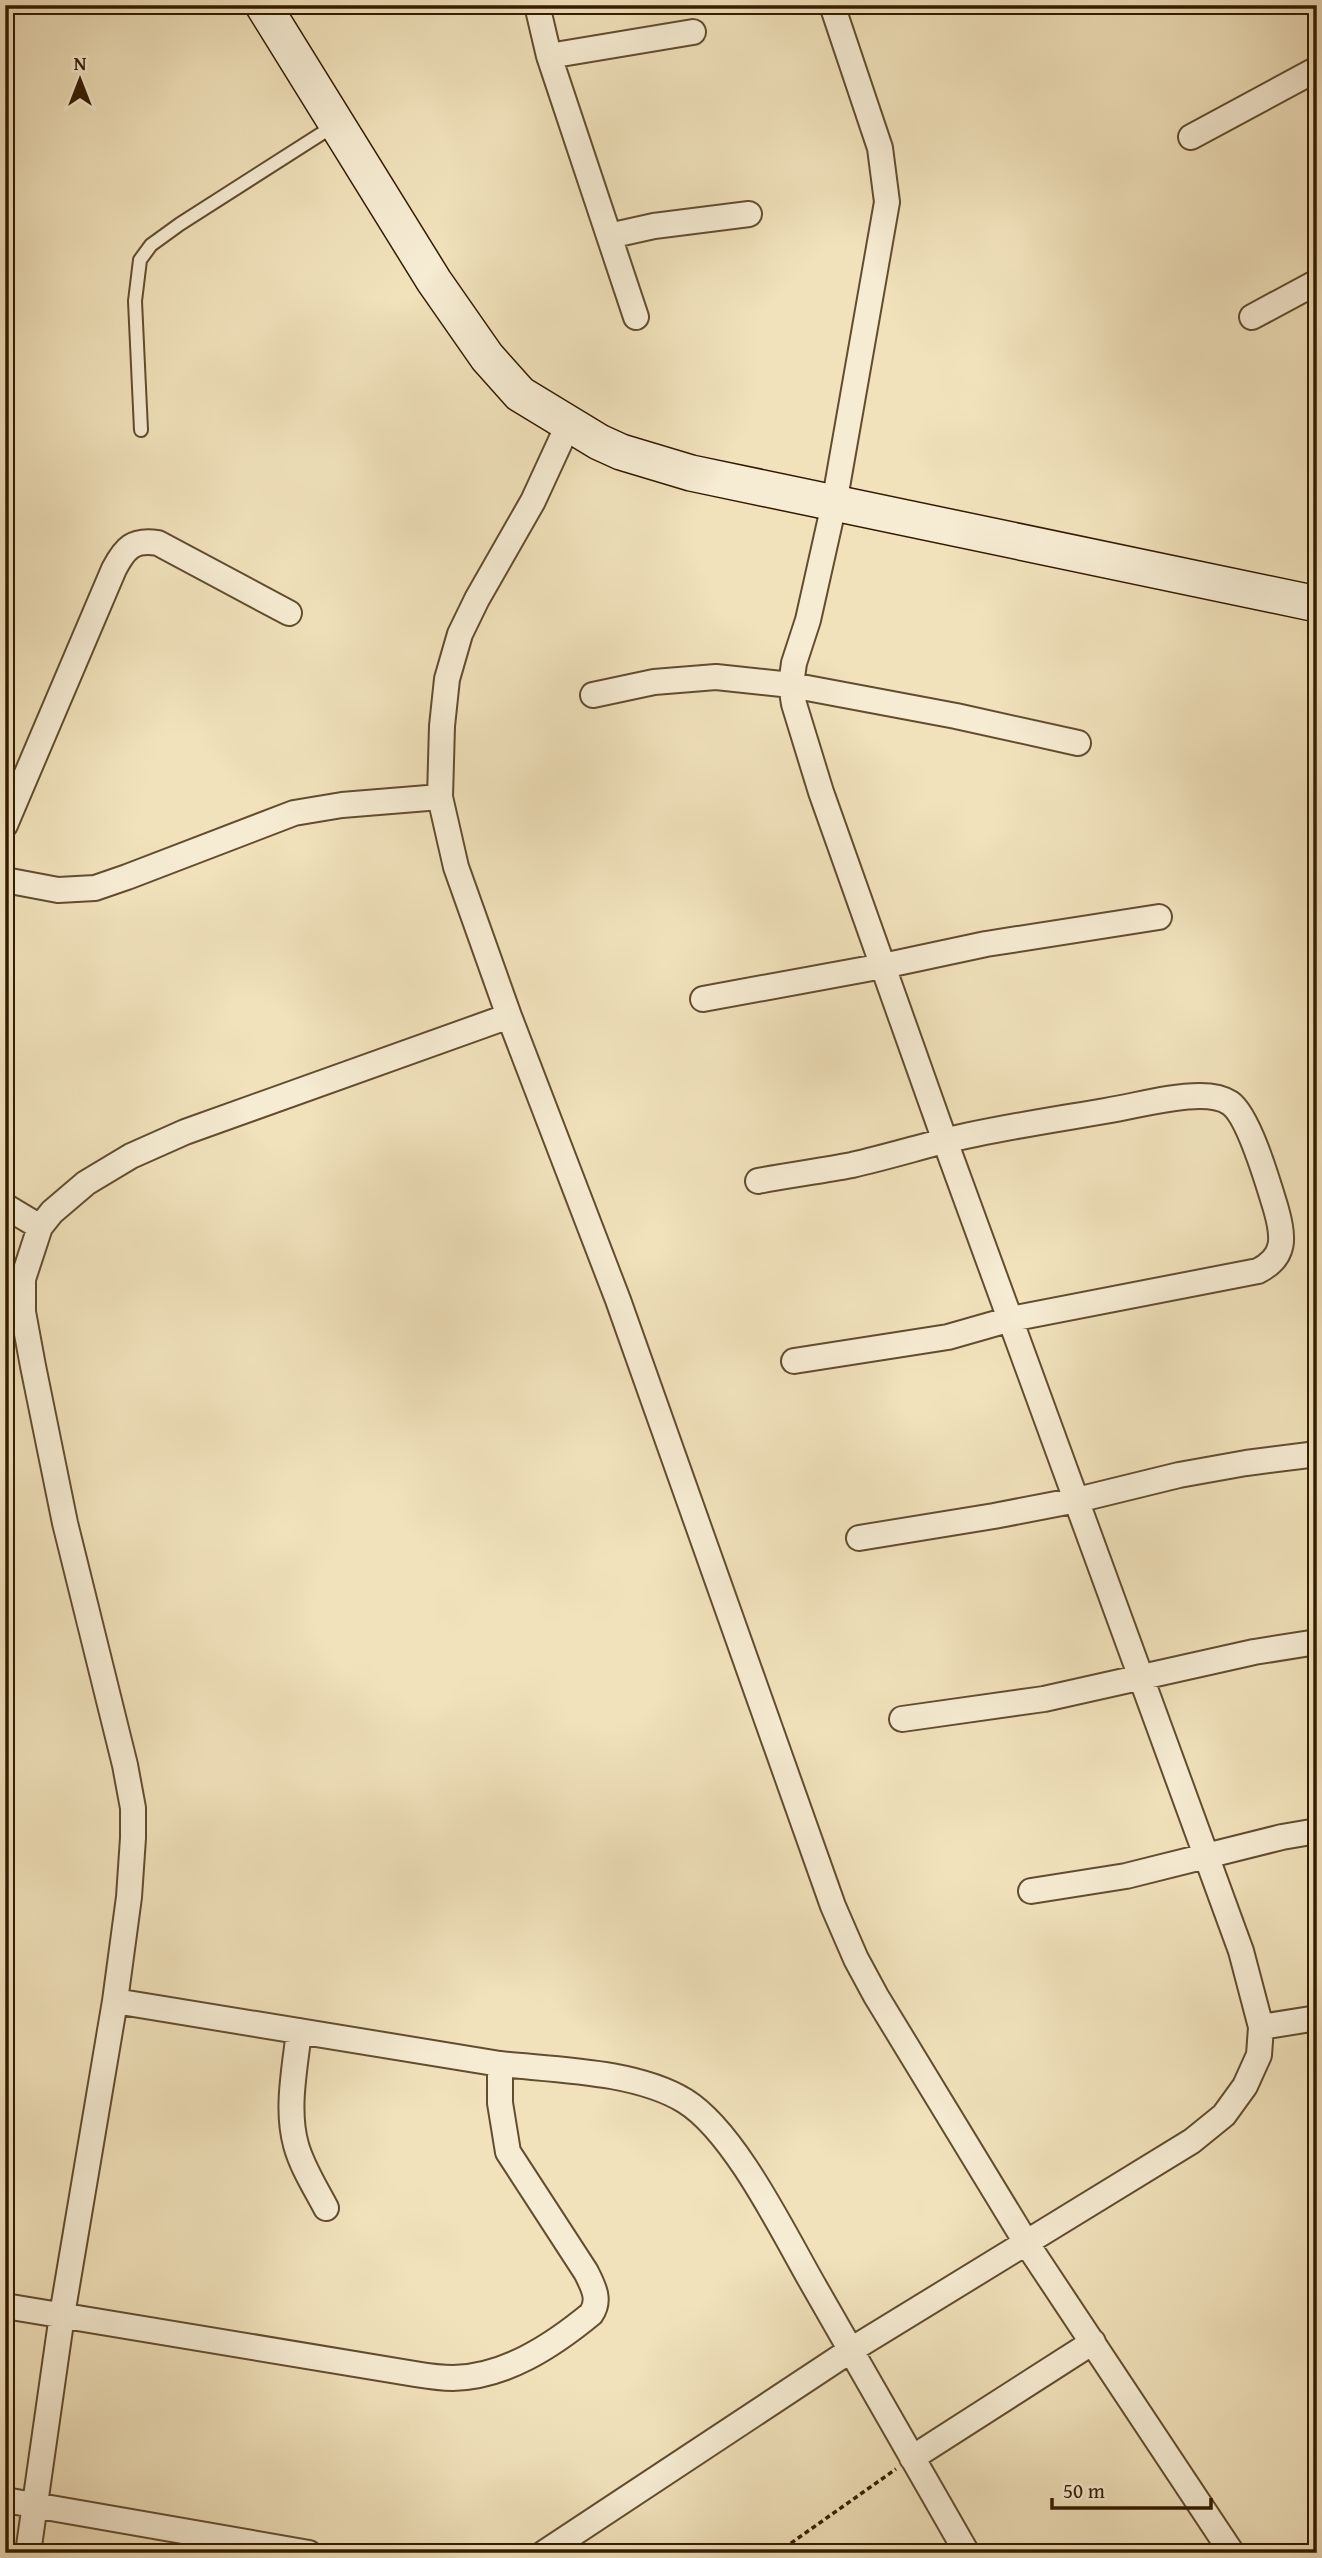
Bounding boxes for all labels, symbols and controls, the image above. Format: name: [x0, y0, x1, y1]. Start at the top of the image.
north arrow: [46, 46, 116, 116]
text: N: [74, 49, 87, 77]
scale bar: [1052, 2467, 1212, 2511]
text: 50 m: [1063, 2475, 1105, 2506]

